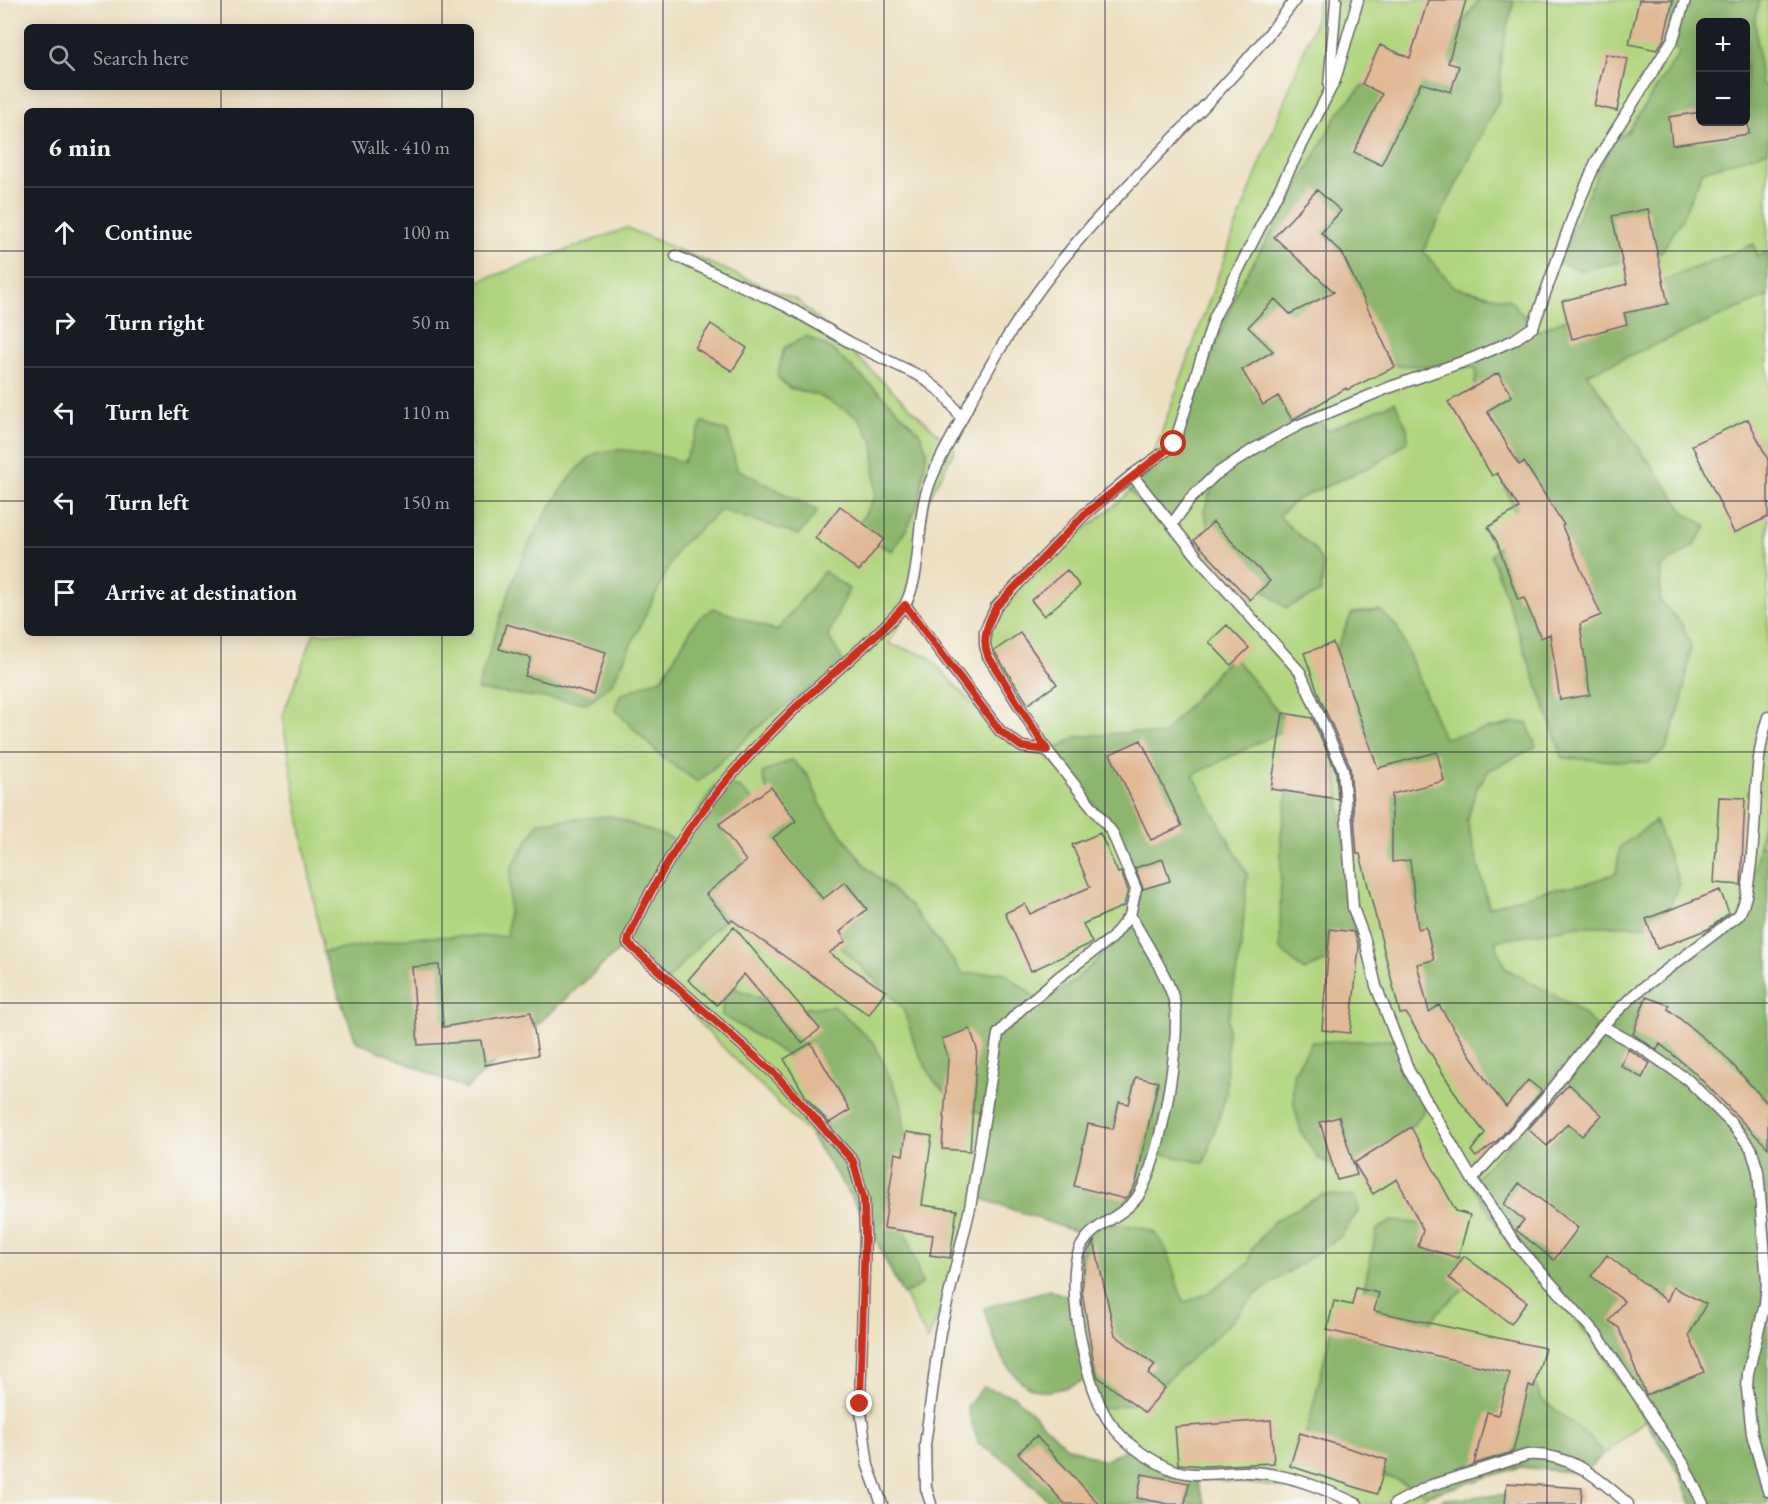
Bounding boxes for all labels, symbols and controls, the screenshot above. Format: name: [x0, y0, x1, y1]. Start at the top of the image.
map controls: [1696, 18, 1750, 126]
button: +: [1696, 18, 1750, 72]
search box: [24, 24, 474, 90]
icon: search: [45, 41, 78, 74]
text: Search here: [93, 43, 188, 72]
button: −: [1696, 72, 1750, 126]
text: 6 min: [48, 130, 111, 164]
text: Walk · 410 m: [351, 134, 450, 160]
icon: ahead: [48, 216, 81, 249]
text: Continue: [105, 218, 192, 247]
text: 100 m: [402, 219, 450, 245]
icon: right: [48, 306, 81, 339]
text: Turn right: [105, 308, 204, 337]
text: 50 m: [411, 309, 450, 335]
icon: left: [48, 396, 81, 429]
text: Turn left: [105, 398, 189, 427]
text: 110 m: [402, 399, 450, 425]
route start: [1160, 430, 1186, 456]
icon: left: [48, 486, 81, 519]
text: Turn left: [105, 488, 189, 517]
text: 150 m: [402, 489, 450, 515]
icon: arrive: [48, 576, 81, 609]
text: Arrive at destination: [105, 578, 297, 607]
route end: [846, 1390, 872, 1416]

